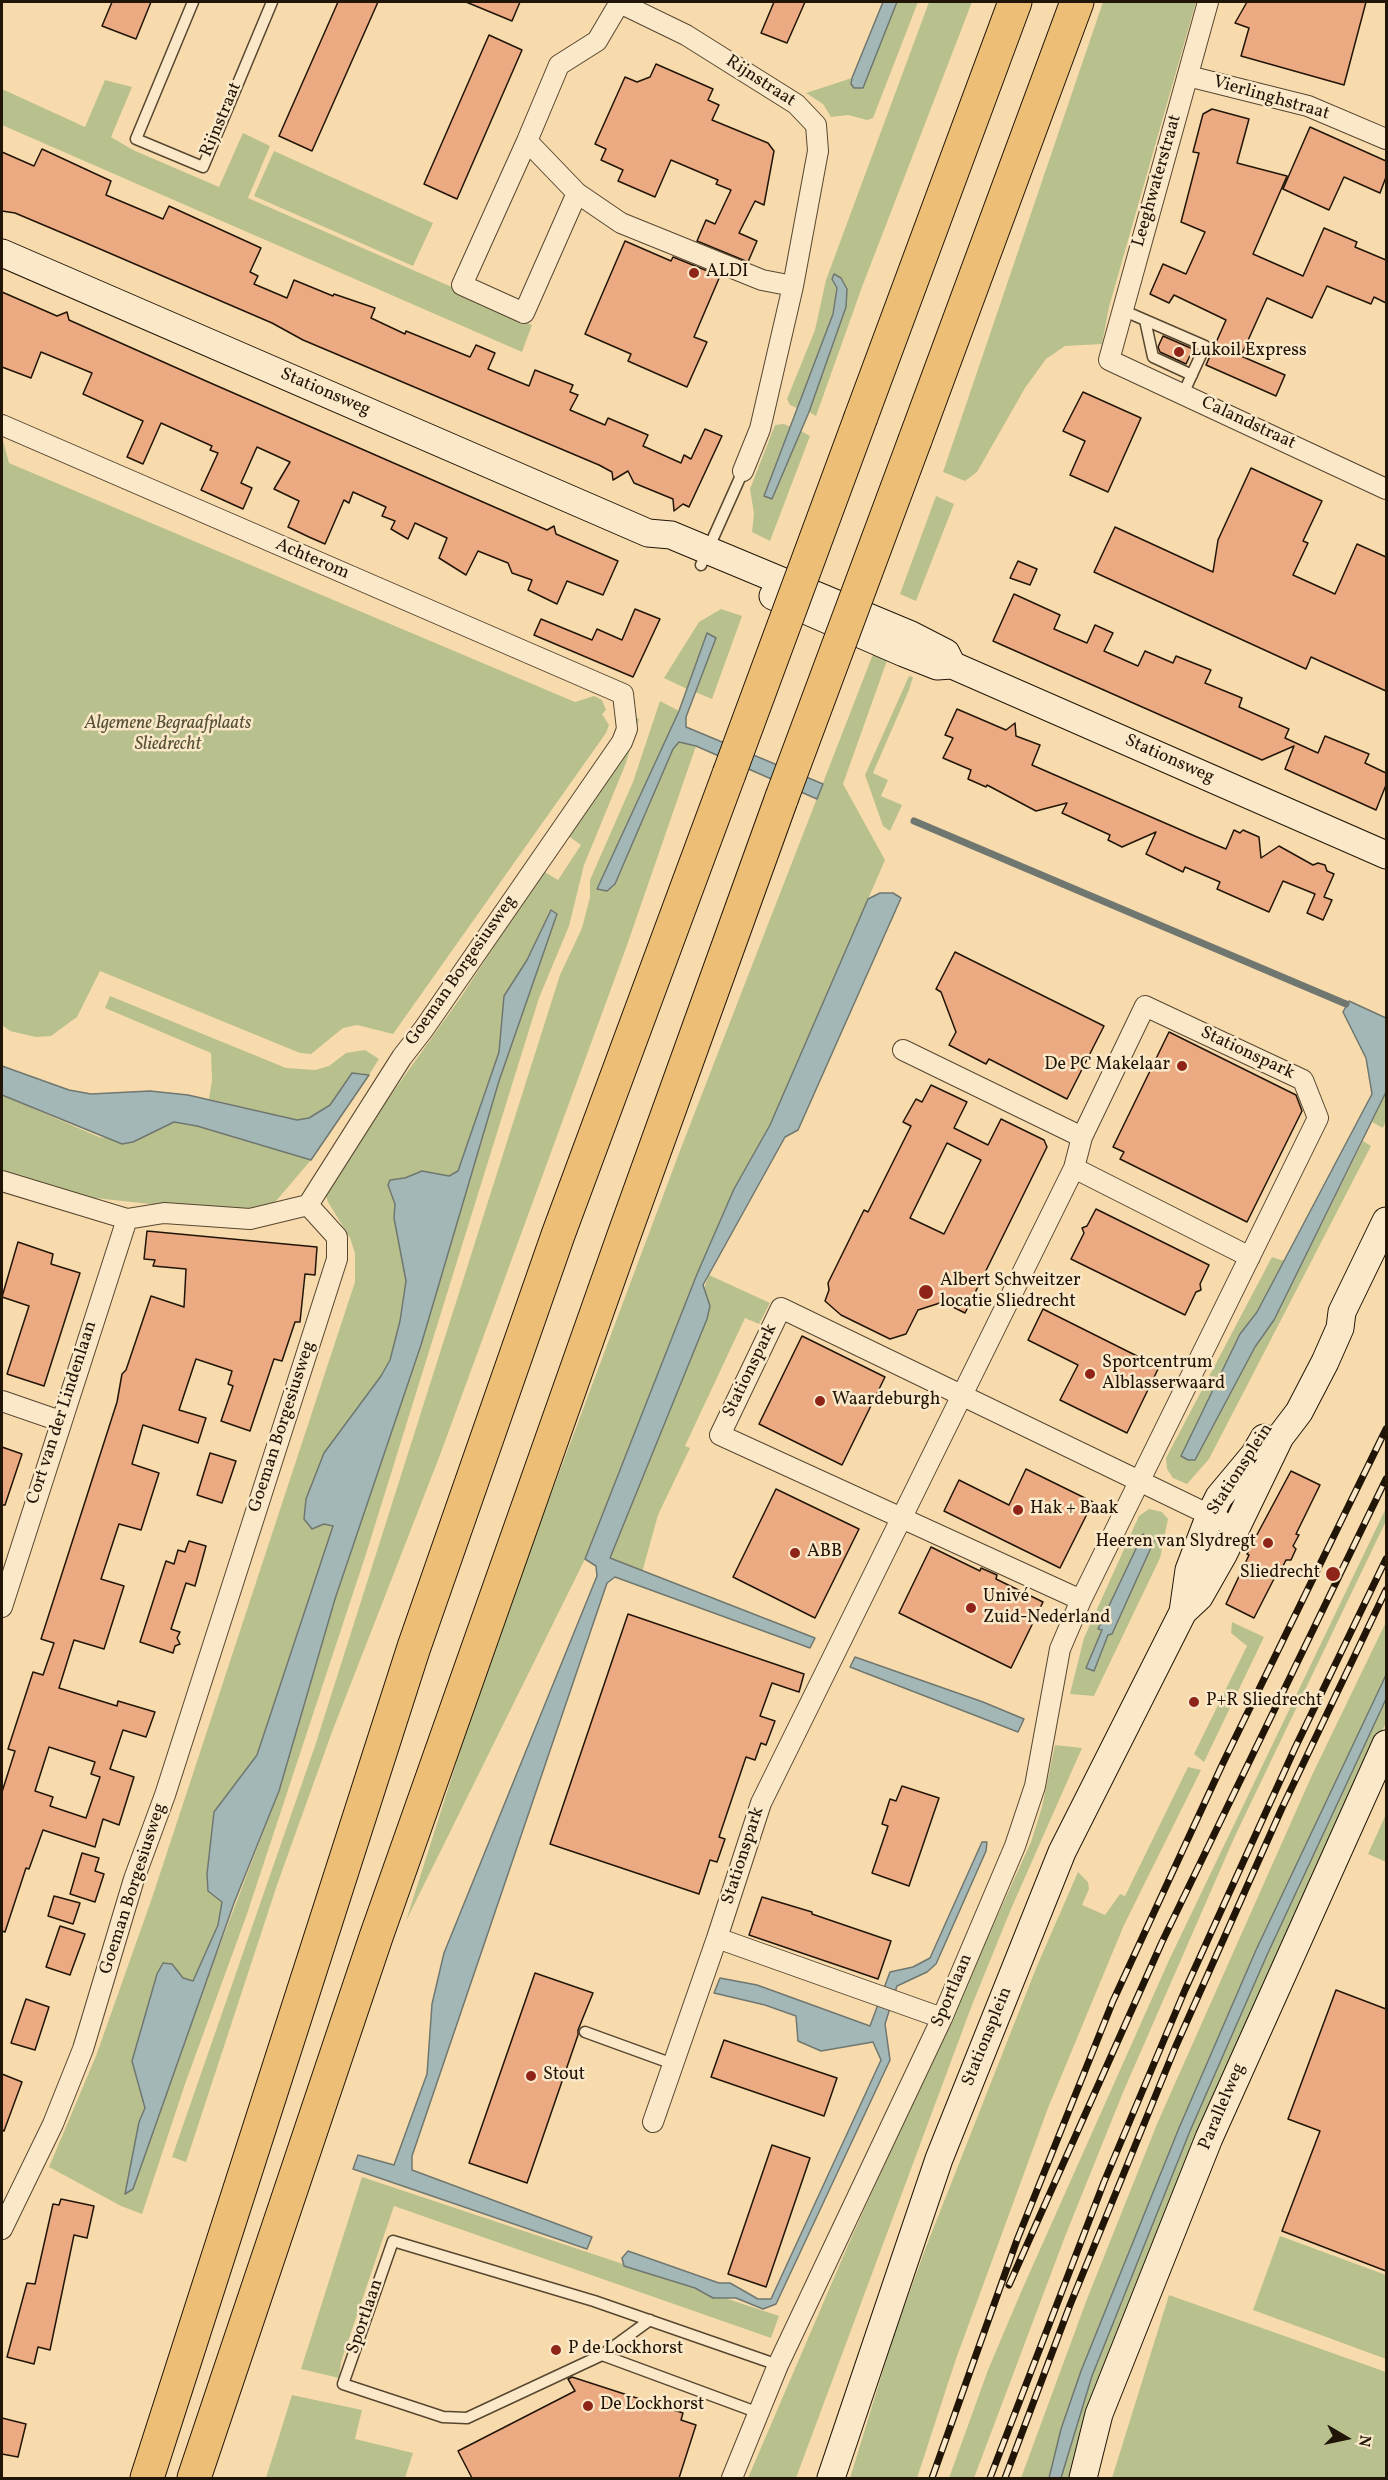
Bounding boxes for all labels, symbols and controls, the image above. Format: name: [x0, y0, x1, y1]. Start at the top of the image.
street label: Rijnstraat: [721, 51, 799, 113]
street label: Vierlinghstraat: [1210, 72, 1332, 126]
street label: Rijnstraat: [197, 79, 247, 161]
street label: Leeghwaterstraat: [1129, 112, 1187, 250]
place label: ALDI: [706, 262, 748, 284]
marker: ALDI: [687, 266, 701, 280]
place label: Lukoil Express: [1191, 341, 1307, 363]
marker: Lukoil Express: [1172, 345, 1186, 359]
street label: Stationsweg: [277, 364, 373, 422]
street label: Calandstraat: [1197, 393, 1299, 455]
street label: Achterom: [272, 535, 352, 585]
park label: Algemene Begraafplaats Sliedrecht: [85, 714, 251, 756]
street label: Stationsweg: [1121, 731, 1217, 789]
street label: Goeman Borgesiusweg: [402, 892, 522, 1050]
street label: Stationspark: [1197, 1023, 1297, 1085]
place label: De PC Makelaar: [1044, 1055, 1170, 1077]
marker: De PC Makelaar: [1175, 1059, 1189, 1073]
place label: Albert Schweitzer locatie Sliedrecht: [940, 1271, 1081, 1314]
marker: Albert Schweitzer locatie Sliedrecht: [917, 1283, 935, 1301]
street label: Cort van der Lindenlaan: [23, 1319, 103, 1507]
street label: Stationspark: [719, 1321, 783, 1421]
street label: Goeman Borgesiusweg: [245, 1339, 321, 1515]
place label: Sportcentrum Alblasserwaard: [1102, 1353, 1225, 1396]
marker: Sportcentrum Alblasserwaard: [1083, 1367, 1097, 1381]
place label: Waardeburgh: [832, 1390, 940, 1412]
marker: Waardeburgh: [813, 1394, 827, 1408]
street label: Stationsplein: [1203, 1420, 1279, 1520]
place label: Hak + Baak: [1030, 1499, 1118, 1521]
marker: Hak + Baak: [1011, 1503, 1025, 1517]
place label: Heeren van Slydregt: [1096, 1532, 1256, 1554]
marker: Heeren van Slydregt: [1261, 1536, 1275, 1550]
place label: ABB: [807, 1542, 842, 1564]
marker: ABB: [788, 1546, 802, 1560]
place label: Sliedrecht: [1240, 1563, 1320, 1585]
marker: Sliedrecht: [1324, 1565, 1342, 1583]
place label: Univé Zuid-Nederland: [983, 1587, 1110, 1630]
marker: Univé Zuid-Nederland: [964, 1601, 978, 1615]
place label: P+R Sliedrecht: [1206, 1691, 1322, 1713]
marker: P+R Sliedrecht: [1187, 1695, 1201, 1709]
street label: Goeman Borgesiusweg: [96, 1801, 172, 1977]
street label: Stationspark: [718, 1804, 770, 1908]
street label: Sportlaan: [928, 1951, 978, 2031]
street label: Stationsplein: [958, 1984, 1018, 2090]
street label: Parallelweg: [1195, 2060, 1251, 2154]
place label: Stout: [543, 2065, 585, 2087]
marker: Stout: [524, 2069, 538, 2083]
street label: Sportlaan: [343, 2277, 389, 2357]
place label: P de Lockhorst: [568, 2339, 683, 2361]
marker: P de Lockhorst: [549, 2343, 563, 2357]
place label: De Lockhorst: [600, 2395, 704, 2417]
marker: De Lockhorst: [581, 2399, 595, 2413]
north arrow: [1316, 2408, 1376, 2468]
text: N: [1352, 2433, 1376, 2448]

